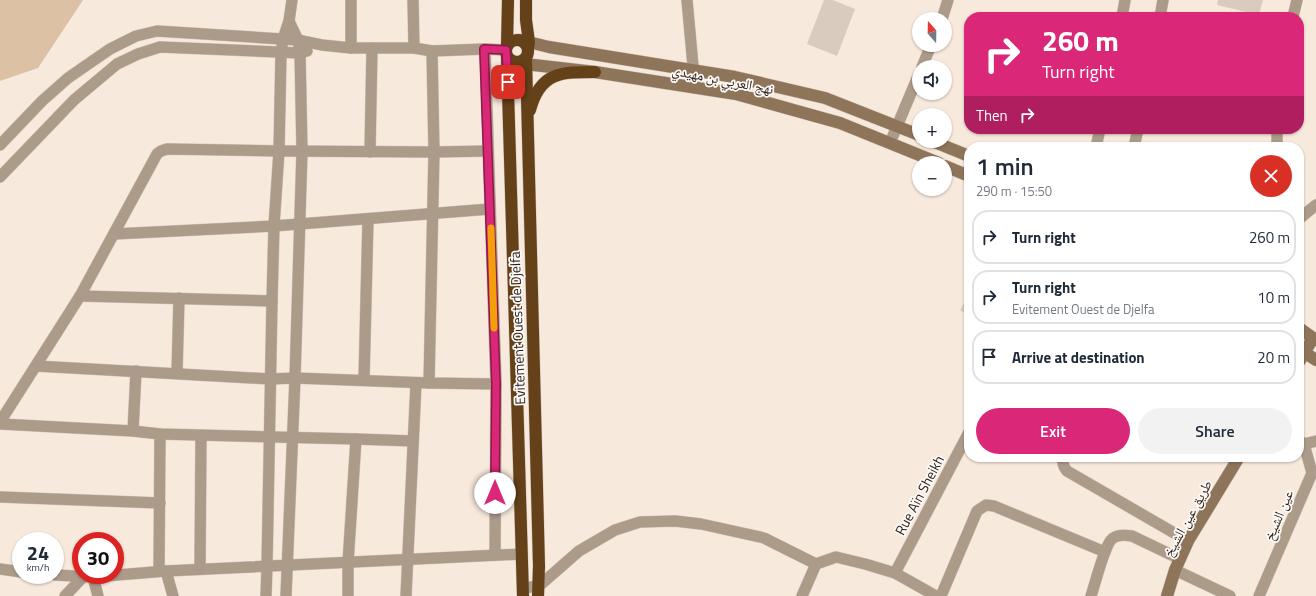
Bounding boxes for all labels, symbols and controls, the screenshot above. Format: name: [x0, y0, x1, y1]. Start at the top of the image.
north arrow: [912, 12, 952, 52]
map controls: [912, 12, 952, 196]
text: 260 m: [1042, 19, 1119, 62]
icon: right: [976, 28, 1028, 80]
text: Turn right: [1042, 58, 1115, 85]
street label: نهج العربي بن مهيدي: [670, 59, 776, 101]
button: sound: [912, 60, 952, 100]
pin: [491, 65, 525, 99]
icon: arrive: [497, 71, 519, 93]
text: Then: [976, 104, 1008, 127]
icon: right: [1016, 104, 1038, 126]
button: +: [912, 108, 952, 148]
text: 1 min: [976, 148, 1034, 184]
button: close: [1250, 155, 1292, 197]
button: −: [912, 156, 952, 196]
text: 290 m · 15:50: [976, 181, 1052, 201]
icon: right: [978, 226, 1000, 248]
text: Turn right: [1012, 226, 1076, 249]
text: 260 m: [1249, 226, 1290, 249]
street label: Evitement Ouest de Djelfa: [504, 251, 530, 405]
text: Turn right: [1012, 276, 1076, 299]
icon: right: [978, 286, 1000, 308]
text: 10 m: [1257, 286, 1290, 309]
text: Evitement Ouest de Djelfa: [1012, 299, 1155, 319]
icon: arrive: [978, 346, 1000, 368]
text: Arrive at destination: [1012, 346, 1145, 369]
text: 20 m: [1257, 346, 1290, 369]
button: Exit: [976, 408, 1130, 454]
button: Share: [1138, 408, 1292, 454]
street label: Rue Aïn Sheikh: [889, 451, 949, 539]
position arrow: [474, 472, 516, 514]
street label: طريق عين الشيخ: [1157, 476, 1217, 560]
street label: عين الشيخ: [1258, 486, 1298, 544]
speed limit sign: 30: [72, 532, 124, 584]
text: 24: [27, 537, 49, 568]
text: km/h: [27, 560, 49, 575]

